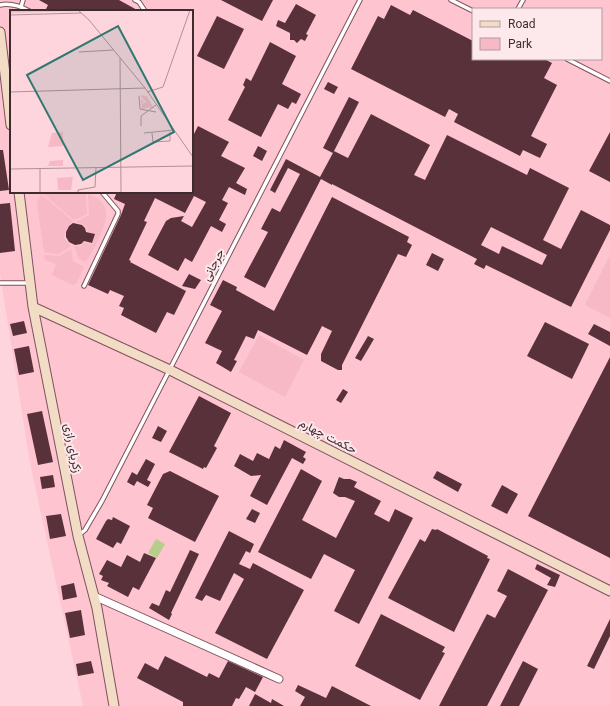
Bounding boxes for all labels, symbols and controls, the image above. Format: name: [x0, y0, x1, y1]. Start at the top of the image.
legend: [472, 8, 602, 60]
inset map: [10, 10, 193, 193]
text: Road: [508, 16, 536, 34]
text: Park: [508, 36, 533, 54]
street label: جرجانی: [198, 246, 230, 285]
street label: حکمت چهارم: [295, 415, 360, 459]
street label: زکریای رازی: [58, 422, 86, 475]

